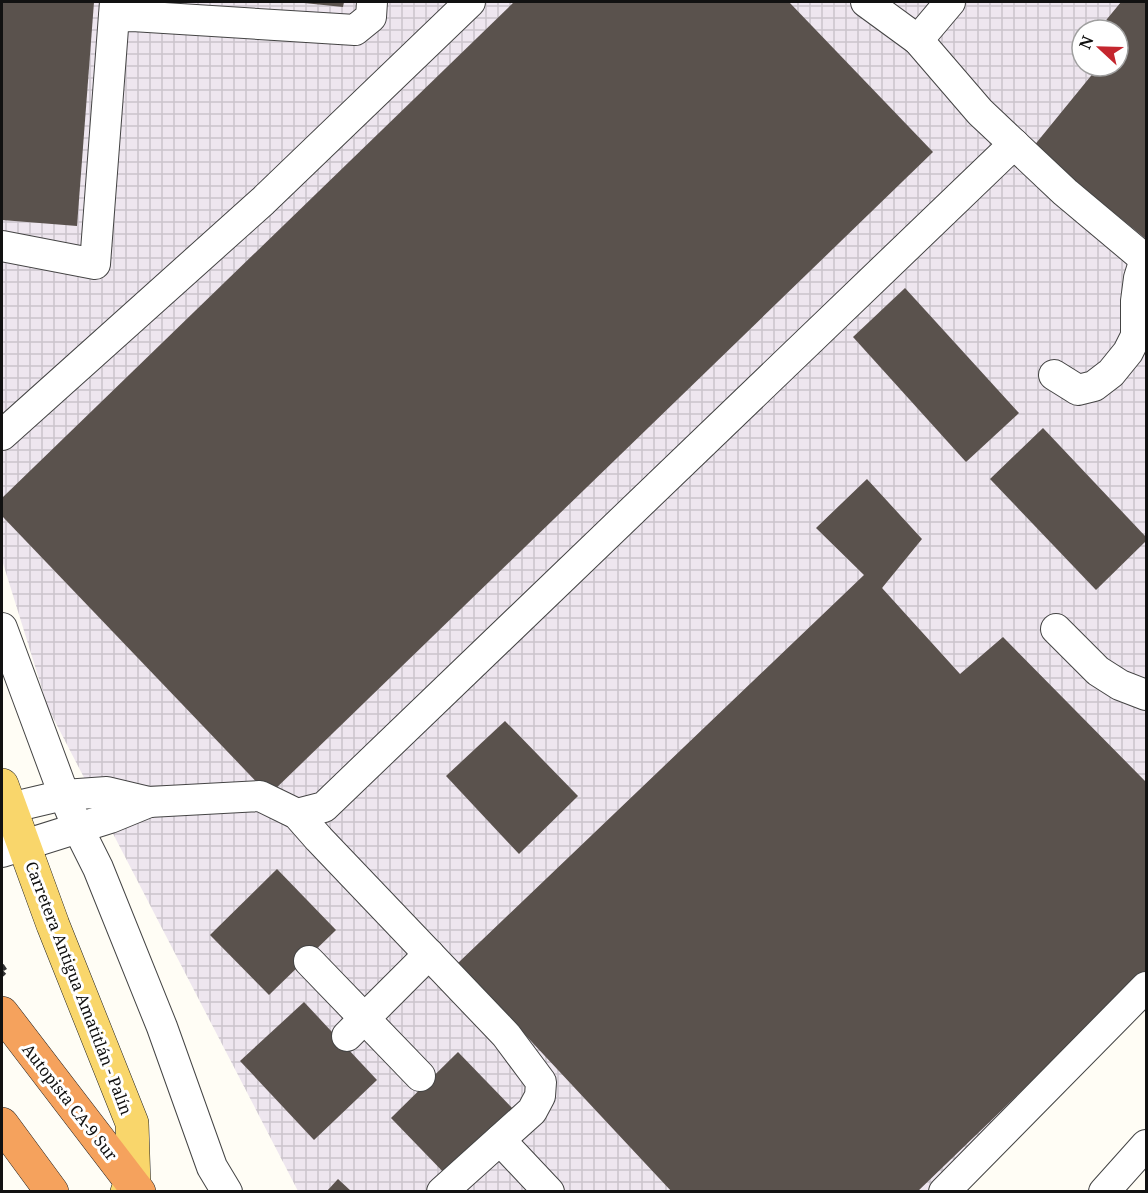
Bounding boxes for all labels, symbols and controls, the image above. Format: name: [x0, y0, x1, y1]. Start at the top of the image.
north arrow: [1070, 18, 1130, 78]
text: N: [1074, 32, 1099, 52]
street label: Carretera Antigua Amatitlán - Palín: [20, 858, 138, 1118]
street label: Autopista CA-9 Sur: [17, 1039, 123, 1165]

